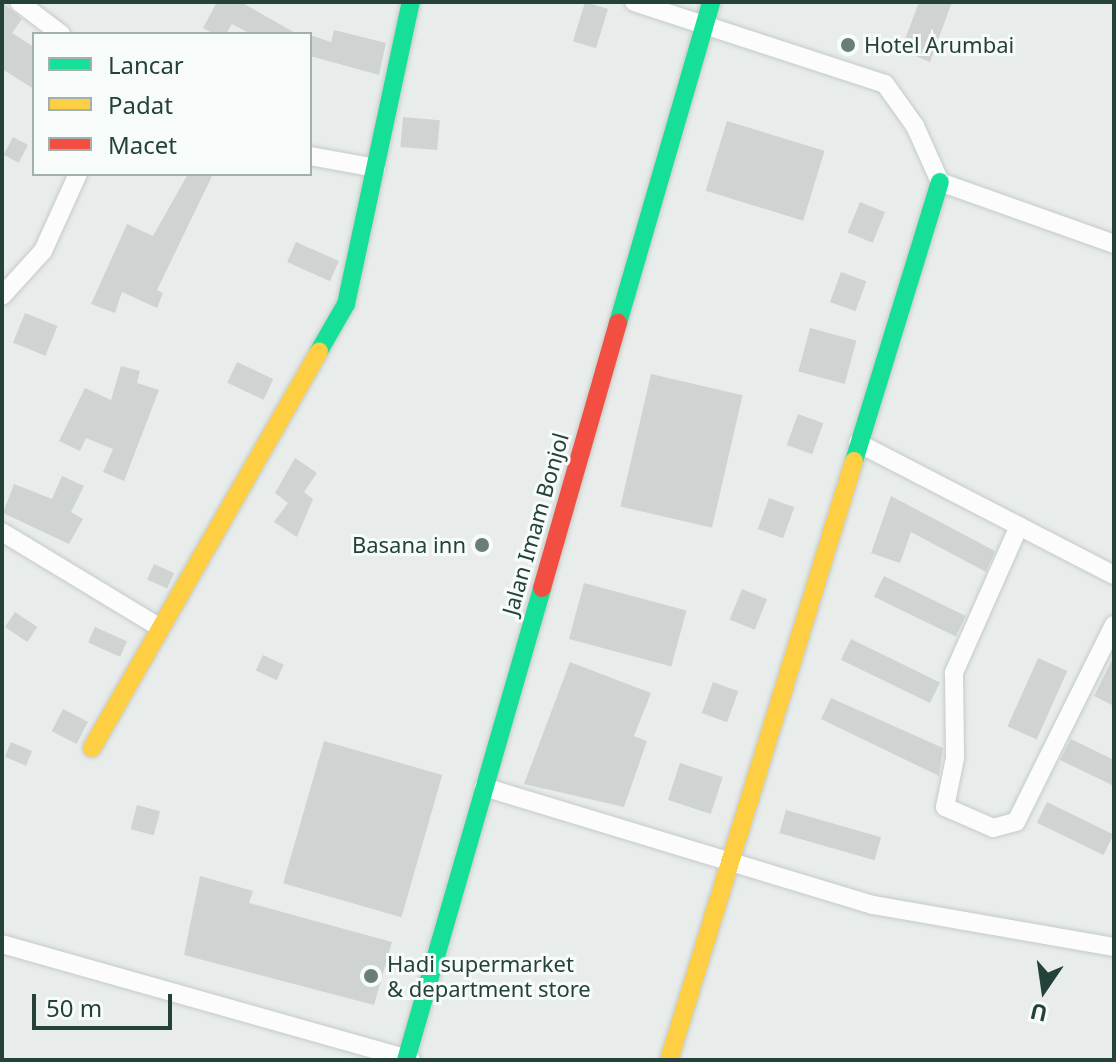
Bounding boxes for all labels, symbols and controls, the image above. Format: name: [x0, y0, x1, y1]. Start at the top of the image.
legend: [32, 32, 312, 176]
place label: Hotel Arumbai: [864, 32, 1014, 58]
marker: Hotel Arumbai: [839, 36, 857, 54]
text: Lancar: [108, 48, 184, 81]
text: Padat: [108, 88, 173, 121]
text: Macet: [108, 128, 177, 161]
street label: Jalan Imam Bonjol: [496, 430, 574, 618]
place label: Basana inn: [352, 532, 466, 558]
marker: Basana inn: [473, 536, 491, 554]
place label: Hadi supermarket & department store: [387, 950, 591, 1002]
north arrow: [1004, 950, 1084, 1030]
marker: Hadi supermarket & department store: [362, 967, 380, 985]
scale bar: [36, 978, 176, 1028]
text: 50 m: [46, 991, 102, 1024]
text: U: [1027, 997, 1050, 1030]

